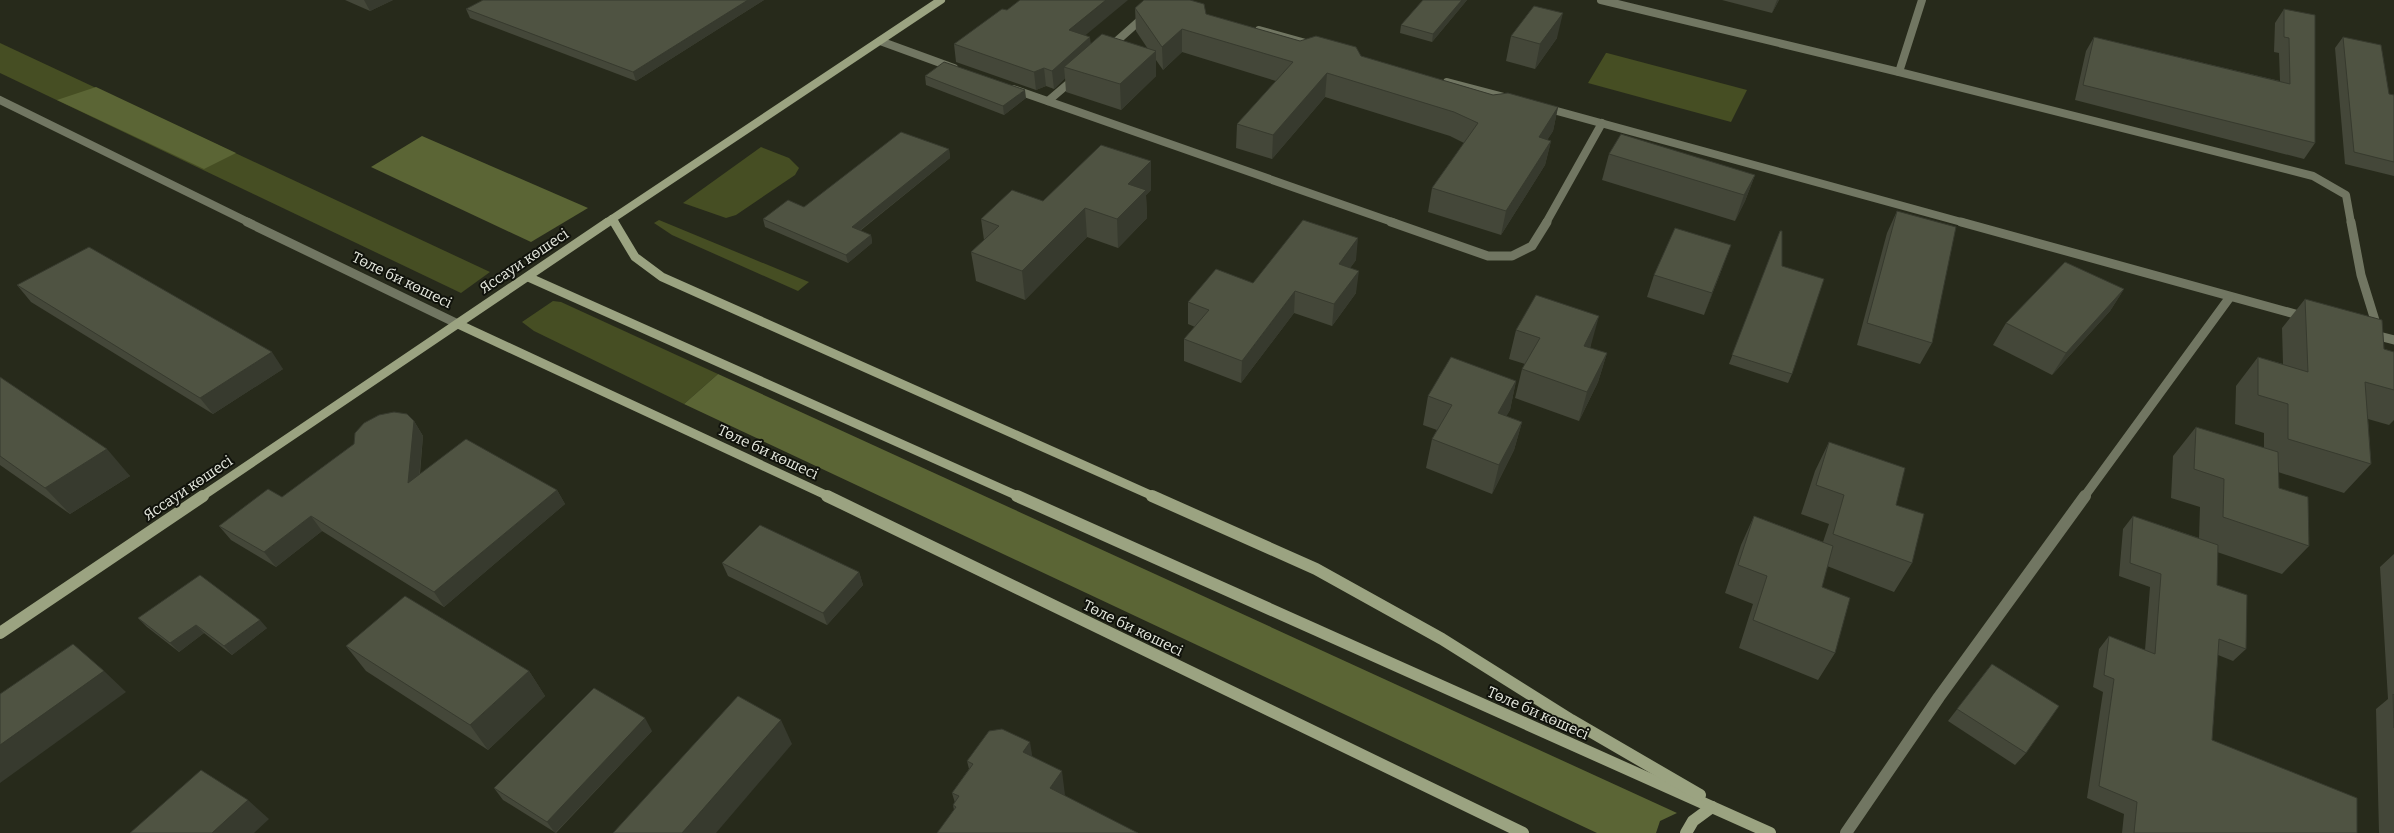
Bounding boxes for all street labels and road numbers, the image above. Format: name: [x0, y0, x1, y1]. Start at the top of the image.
street label: Яссауи көшесі: [476, 224, 572, 297]
street label: Төле би көшесі: [349, 248, 455, 312]
street label: Төле би көшесі: [715, 421, 822, 483]
street label: Яссауи көшесі: [140, 451, 236, 524]
street label: Төле би көшесі: [1080, 596, 1186, 660]
street label: Төле би көшесі: [1484, 683, 1592, 744]

